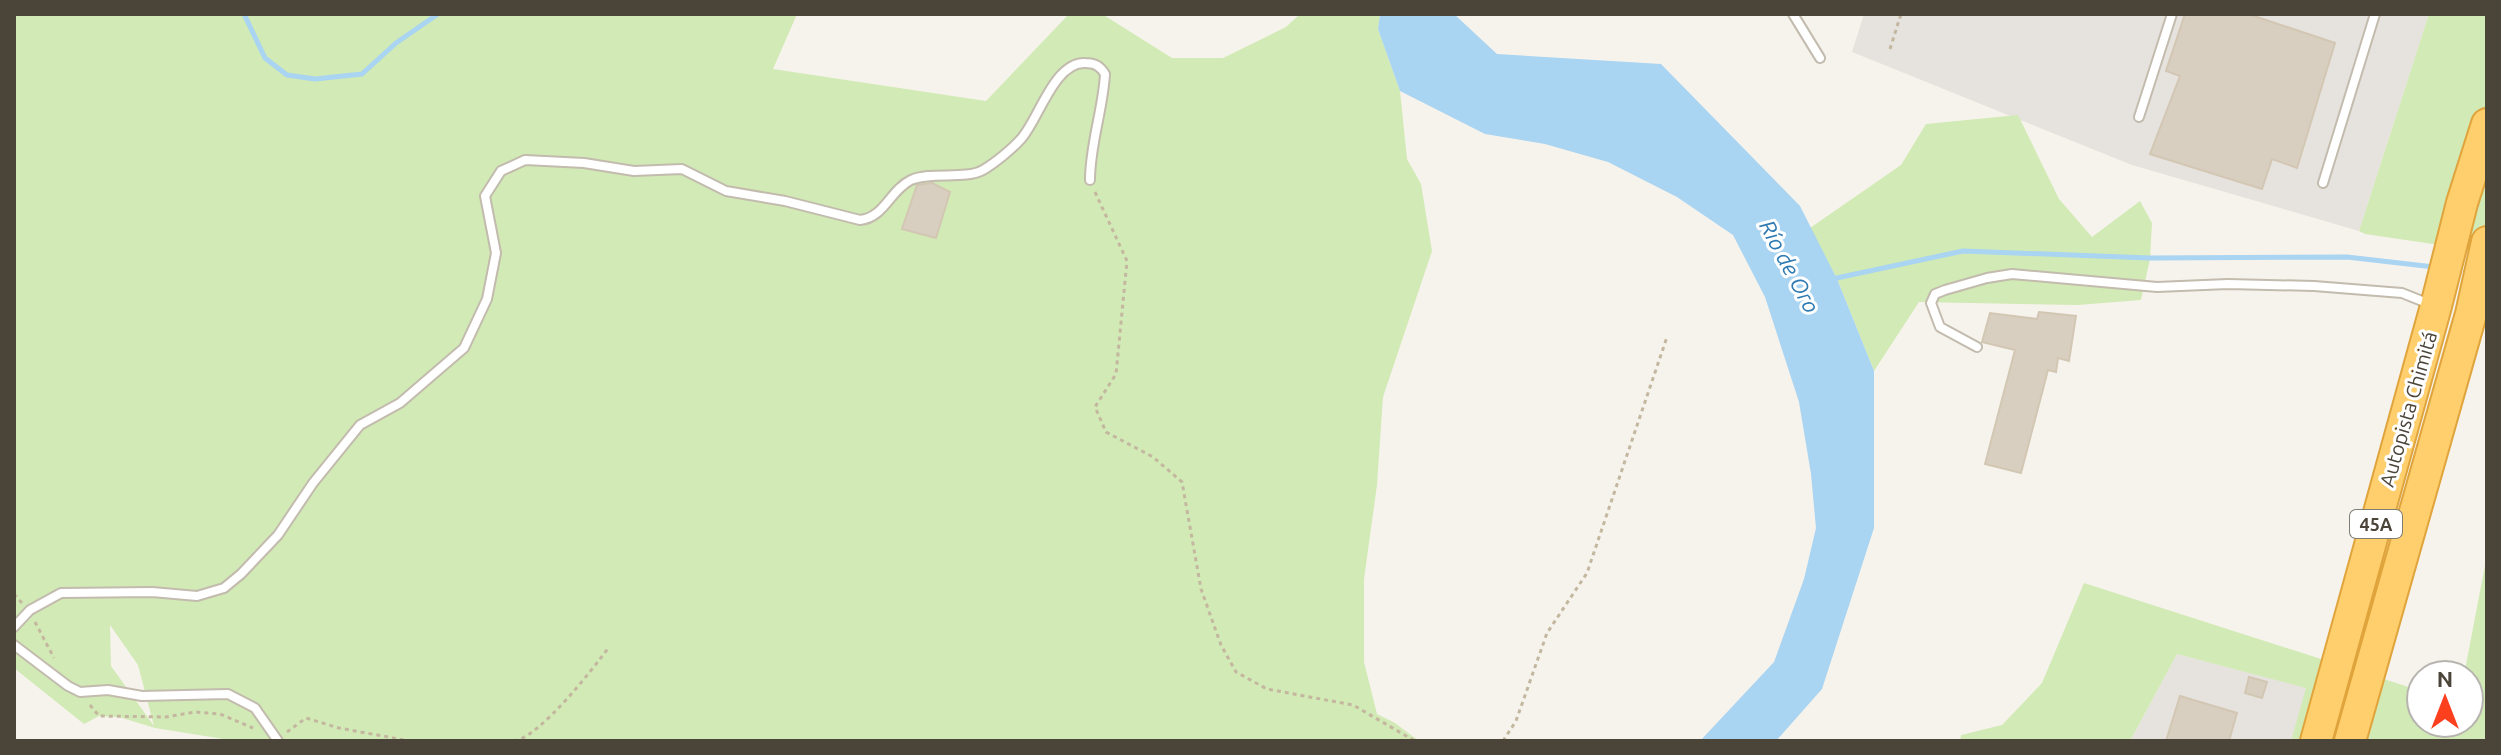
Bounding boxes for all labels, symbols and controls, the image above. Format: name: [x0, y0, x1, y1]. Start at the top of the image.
water label: Río de Oro: [1755, 215, 1825, 317]
street label: Autopista Chimitá: [2375, 329, 2441, 489]
road number: 45A: [2350, 510, 2402, 538]
north arrow: [2405, 659, 2485, 739]
text: N: [2437, 666, 2453, 691]

